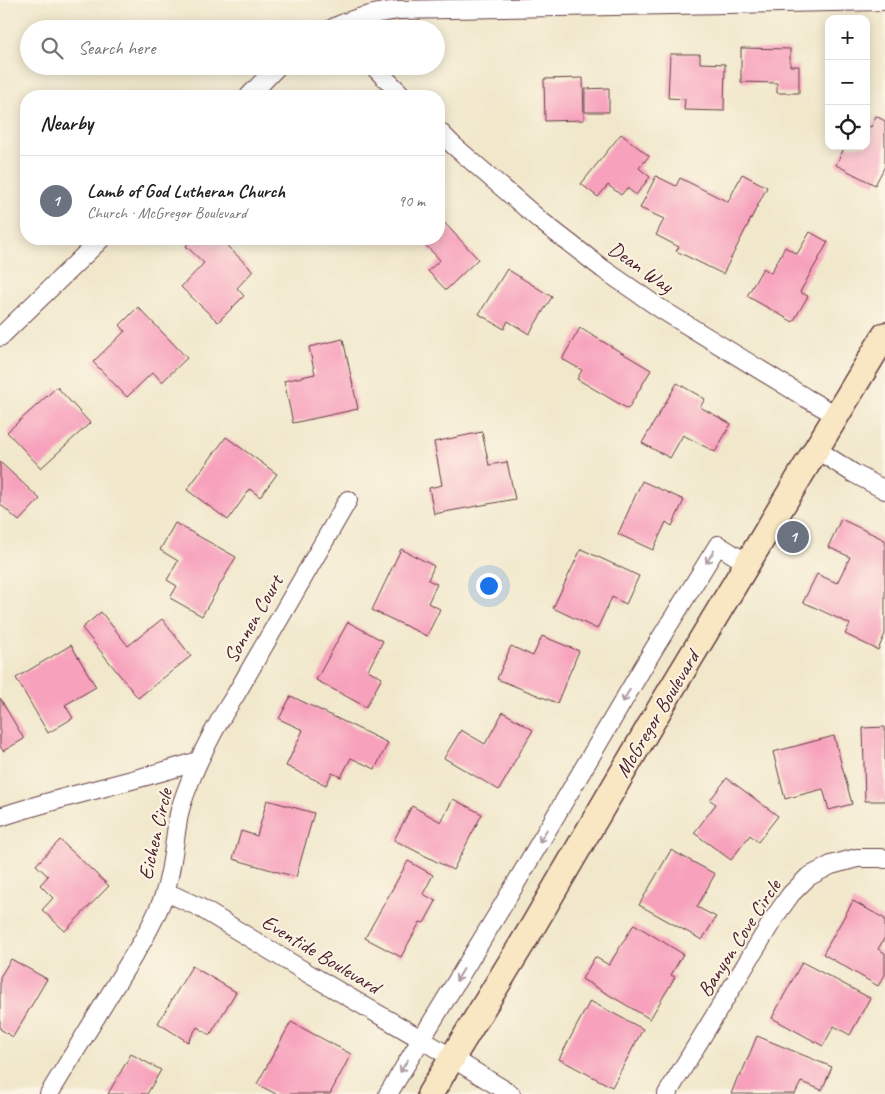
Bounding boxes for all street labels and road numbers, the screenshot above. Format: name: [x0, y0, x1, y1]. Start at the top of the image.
street label: Dean Way: [604, 235, 680, 300]
street label: Sonnen Court: [217, 569, 290, 668]
street label: McGregor Boulevard: [609, 643, 707, 782]
street label: Eichen Circle: [132, 784, 179, 882]
street label: Banyon Cove Circle: [691, 873, 787, 1002]
street label: Eventide Boulevard: [257, 908, 388, 1001]

